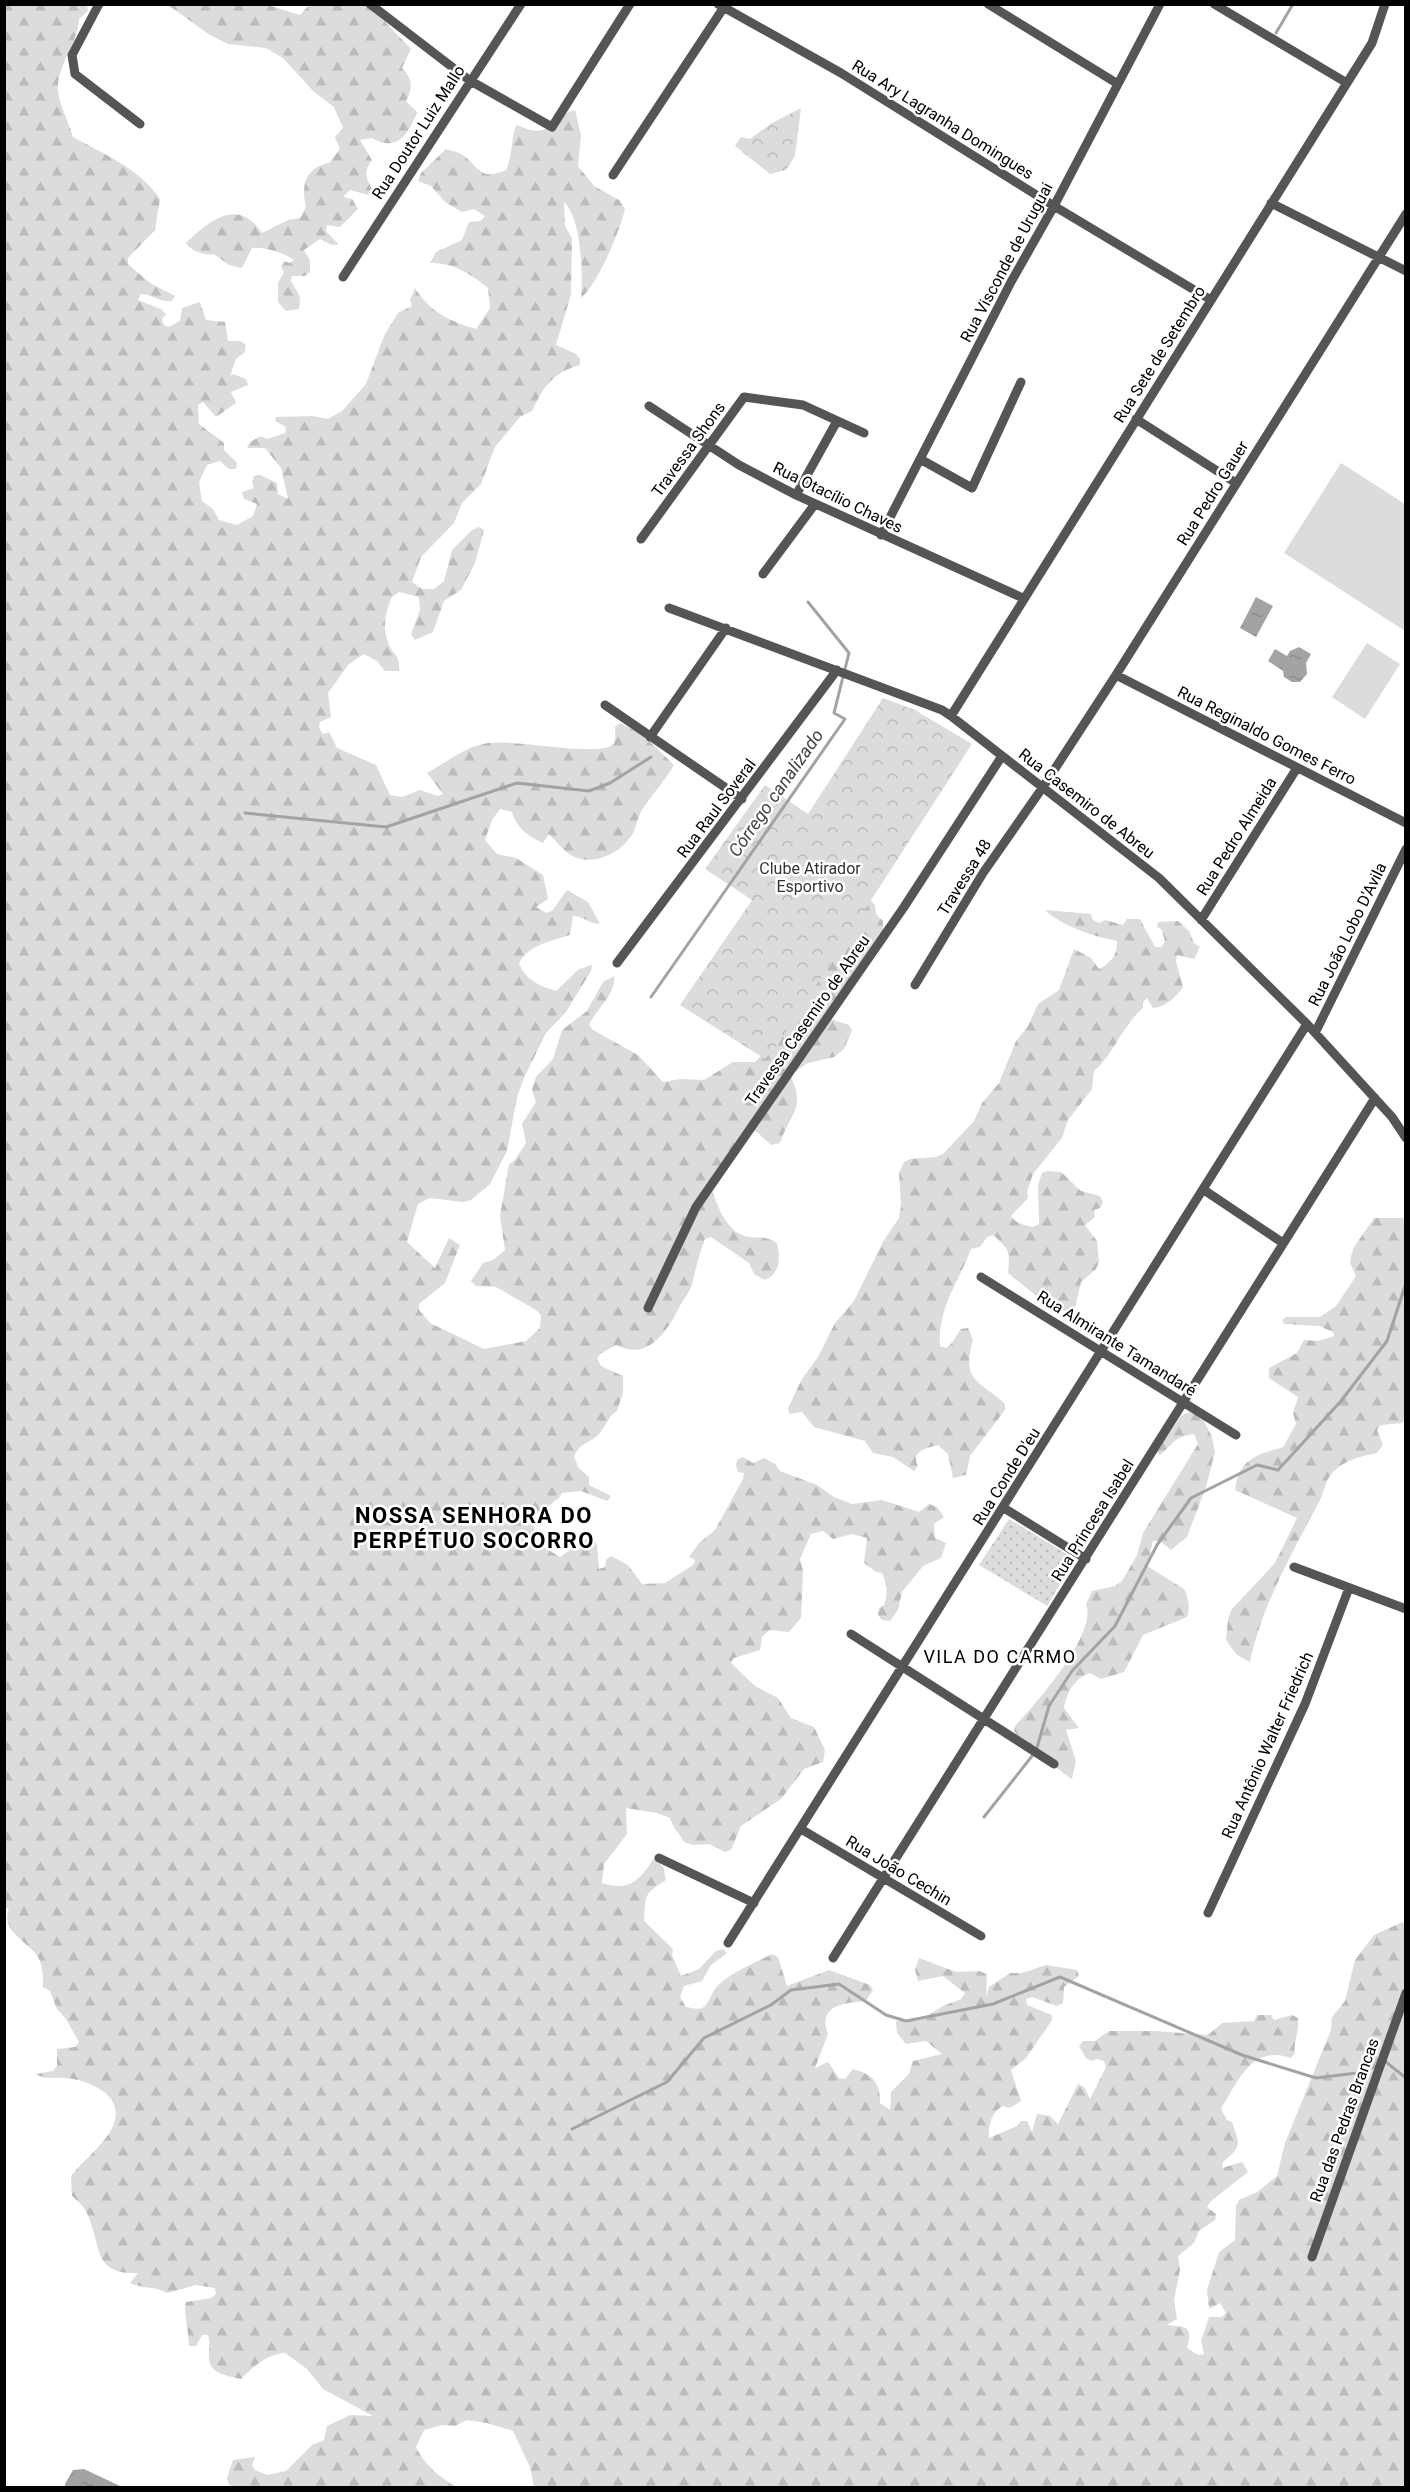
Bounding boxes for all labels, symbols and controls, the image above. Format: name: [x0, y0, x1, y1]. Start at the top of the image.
street label: Rua Ary Lagranha Domingues: [849, 56, 1037, 183]
street label: Rua Doutor Luiz Mallo: [368, 62, 469, 203]
street label: Rua Visconde de Uruguai: [956, 179, 1057, 345]
street label: Rua Sete de Setembro: [1110, 282, 1209, 426]
street label: Travessa Shons: [648, 398, 729, 500]
street label: Rua Pedro Gauer: [1173, 437, 1252, 549]
street label: Rua Otacílio Chaves: [770, 458, 906, 537]
street label: Rua Reginaldo Gomes Ferro: [1174, 682, 1359, 789]
water label: Córrego canalizado: [724, 725, 827, 860]
street label: Rua Casemiro de Abreu: [1015, 745, 1158, 862]
street label: Rua Raul Soveral: [673, 755, 760, 862]
street label: Rua Pedro Almeida: [1192, 774, 1280, 899]
street label: Travessa 48: [934, 836, 995, 919]
park label: Clube Atirador Esportivo: [759, 859, 861, 896]
street label: Rua João Lobo D'Avila: [1304, 859, 1391, 1009]
street label: Travessa Casemiro de Abreu: [741, 931, 874, 1109]
street label: Rua Almirante Tamandaré: [1034, 1287, 1200, 1400]
street label: Rua Conde D'eu: [969, 1424, 1044, 1529]
street label: Rua Princesa Isabel: [1047, 1456, 1138, 1585]
district label: NOSSA SENHORA DO PERPÉTUO SOCORRO: [353, 1503, 595, 1553]
district label: VILA DO CARMO: [923, 1646, 1077, 1667]
street label: Rua Antônio Walter Friedrich: [1218, 1649, 1317, 1841]
street label: Rua João Cechin: [842, 1831, 955, 1909]
street label: Rua das Pedras Brancas: [1306, 2036, 1383, 2205]

